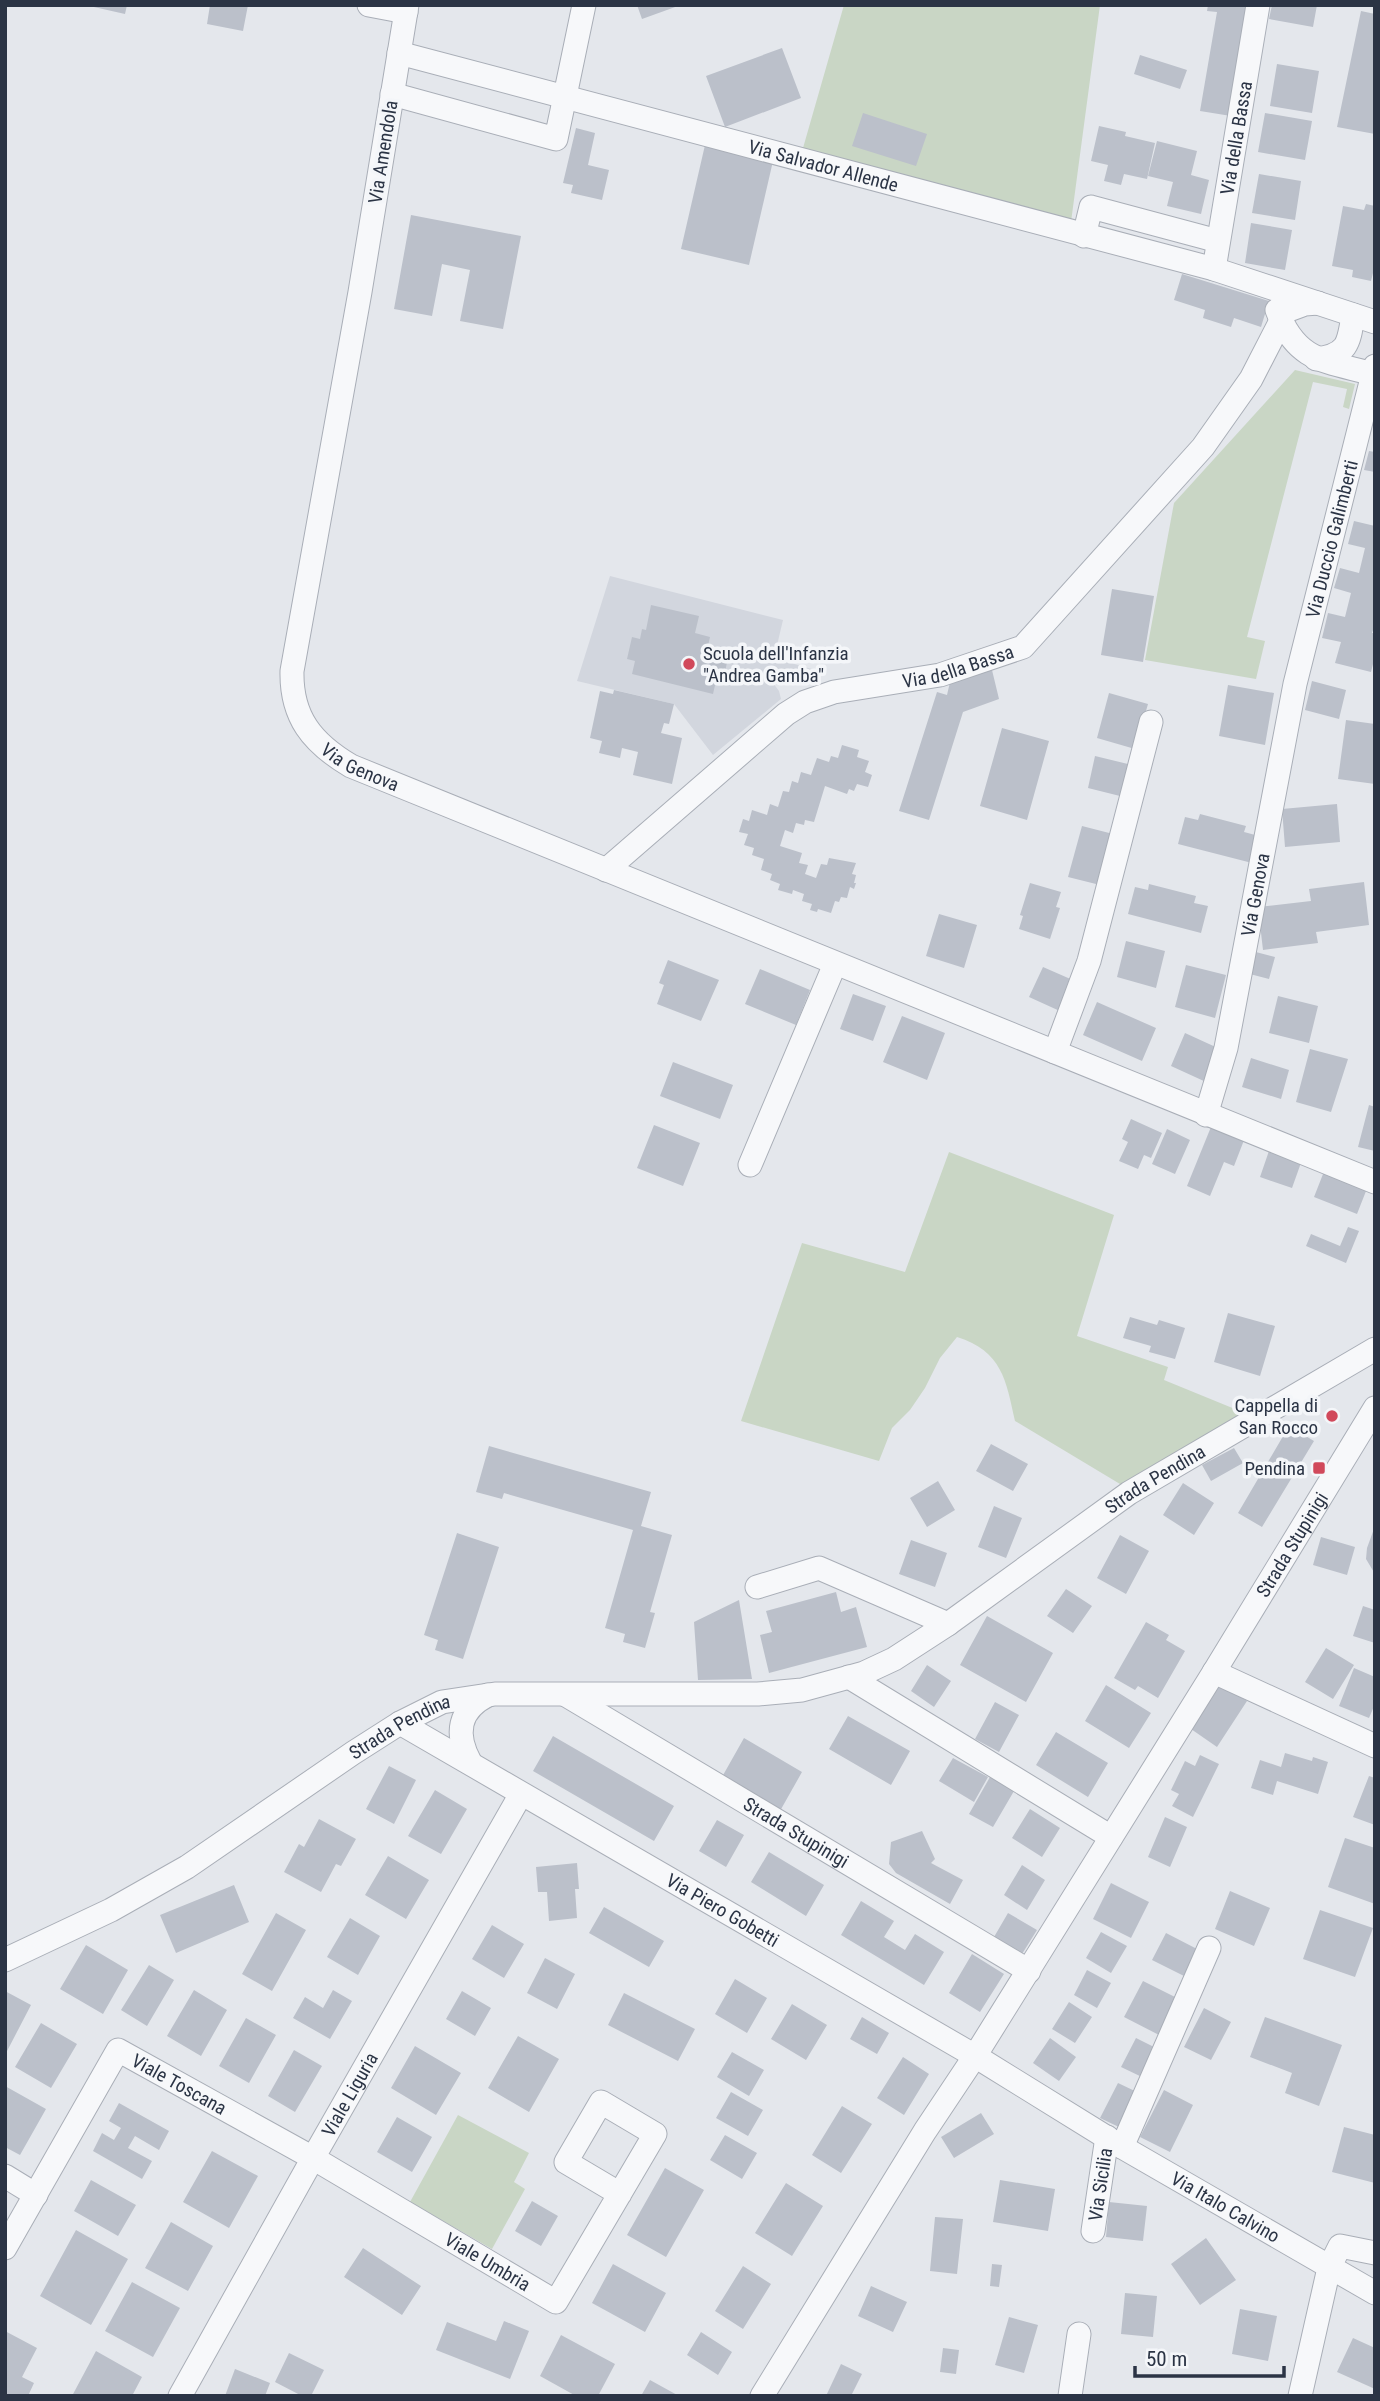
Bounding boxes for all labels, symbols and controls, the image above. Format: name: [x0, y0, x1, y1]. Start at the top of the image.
street label: Via della Bassa: [1215, 79, 1257, 196]
street label: Via Amendola: [363, 99, 403, 205]
street label: Via Salvador Allende: [746, 135, 901, 196]
street label: Via Duccio Galimberti: [1301, 457, 1362, 620]
street label: Via della Bassa: [900, 640, 1016, 692]
place label: Scuola dell'Infanzia "Andrea Gamba": [703, 642, 849, 687]
marker: Scuola dell'Infanzia "Andrea Gamba": [681, 656, 697, 672]
street label: Via Genova: [316, 738, 402, 796]
street label: Via Genova: [1236, 851, 1274, 938]
place label: Cappella di San Rocco: [1235, 1394, 1318, 1439]
marker: Cappella di San Rocco: [1324, 1408, 1340, 1424]
street label: Strada Pendina: [1100, 1440, 1209, 1518]
place label: Pendina: [1244, 1457, 1305, 1480]
marker: Pendina: [1311, 1460, 1327, 1476]
street label: Strada Stupinigi: [1251, 1488, 1333, 1601]
street label: Strada Pendina: [345, 1689, 452, 1764]
street label: Strada Stupinigi: [739, 1792, 853, 1872]
street label: Via Piero Gobetti: [662, 1868, 783, 1952]
street label: Viale Toscana: [128, 2048, 231, 2119]
street label: Viale Liguria: [316, 2048, 382, 2140]
street label: Via Sicilia: [1083, 2146, 1117, 2223]
street label: Via Italo Calvino: [1167, 2166, 1284, 2247]
street label: Viale Umbria: [441, 2227, 535, 2296]
scale bar: [1135, 2334, 1284, 2378]
text: 50 m: [1146, 2347, 1187, 2371]

